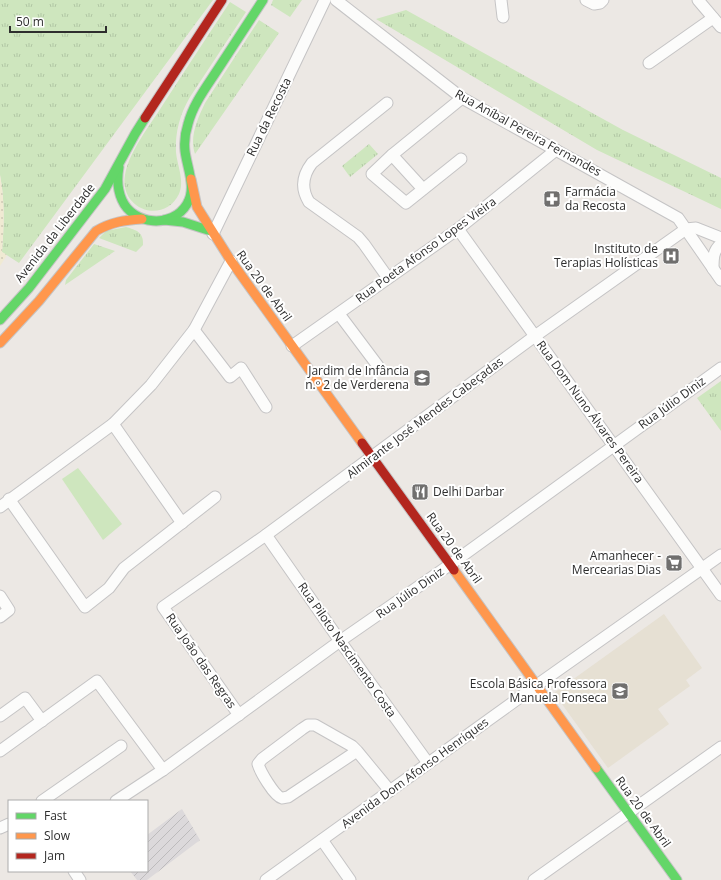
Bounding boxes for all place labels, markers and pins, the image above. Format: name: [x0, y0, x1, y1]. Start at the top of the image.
place label: Farmácia da Recosta: [565, 183, 626, 214]
pharmacy icon: Farmácia da Recosta: [542, 189, 562, 209]
place label: Instituto de Terapias Holísticas: [554, 240, 658, 271]
hospital icon: Instituto de Terapias Holísticas: [661, 246, 681, 266]
place label: Jardim de Infância n.º 2 de Verderena: [305, 362, 409, 393]
school or university icon: Jardim de Infância n.º 2 de Verderena: [412, 368, 432, 388]
restaurant icon: Delhi Darbar: [410, 482, 430, 502]
place label: Delhi Darbar: [433, 483, 504, 500]
place label: Amanhecer - Mercearias Dias: [572, 547, 661, 578]
supermarket icon: Amanhecer - Mercearias Dias: [664, 553, 684, 573]
place label: Escola Básica Professora Manuela Fonseca: [470, 675, 607, 706]
school or university icon: Escola Básica Professora Manuela Fonseca: [610, 681, 630, 701]

